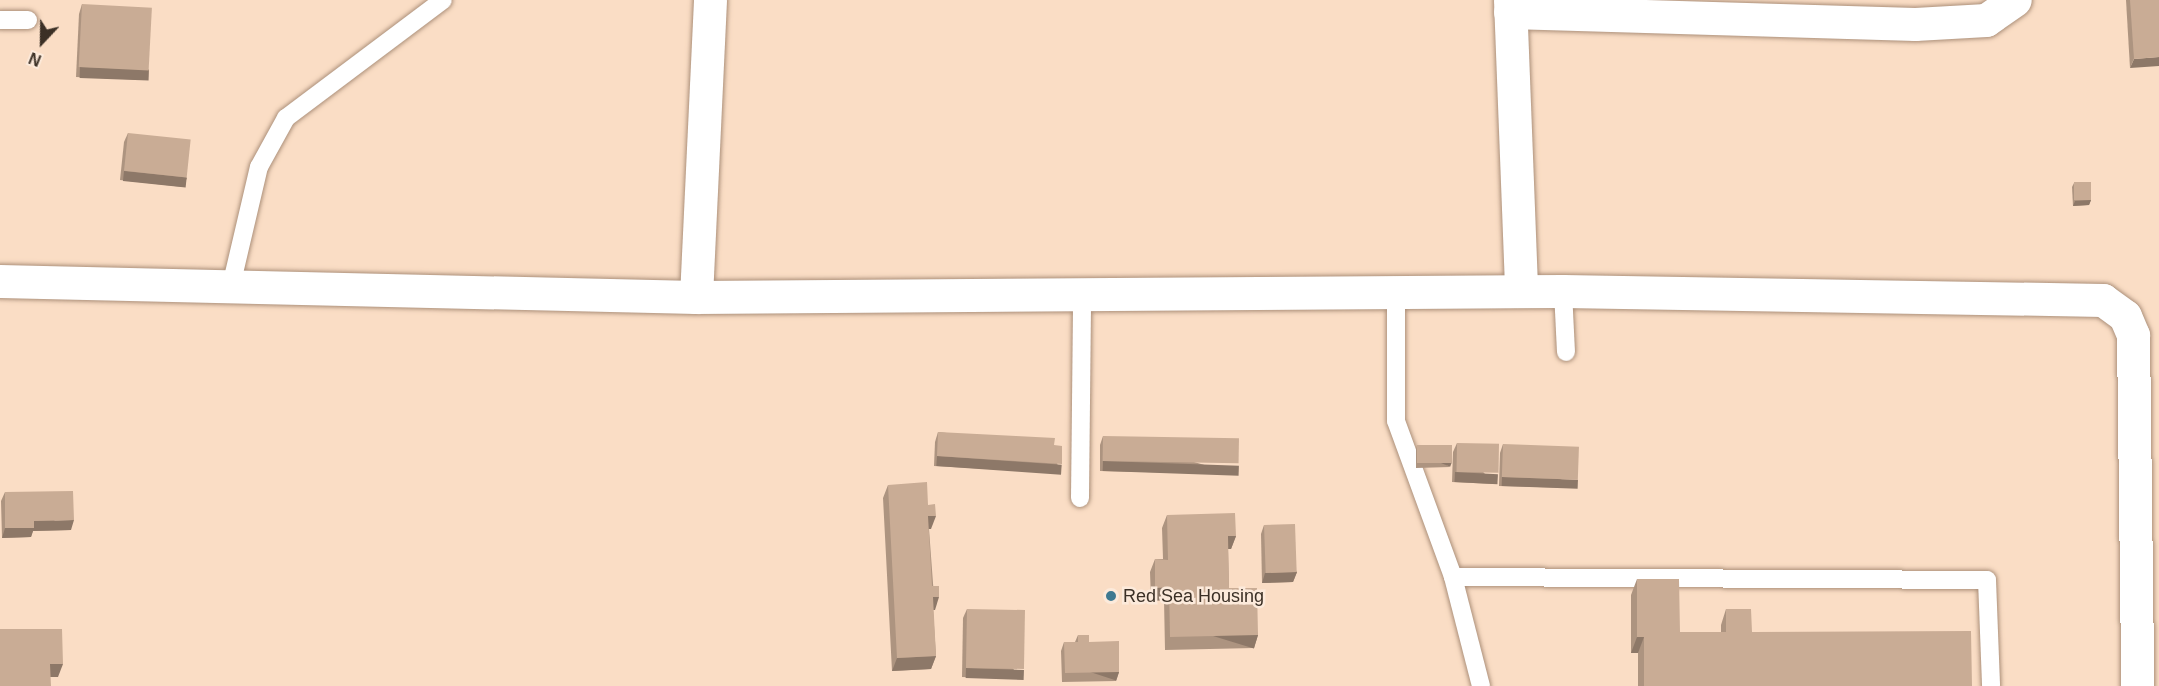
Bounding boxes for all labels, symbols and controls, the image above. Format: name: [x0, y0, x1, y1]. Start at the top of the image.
north arrow: [12, 12, 72, 72]
text: N: [27, 49, 44, 69]
place label: Red Sea Housing: [1123, 585, 1264, 607]
marker: Red Sea Housing: [1104, 589, 1118, 603]

